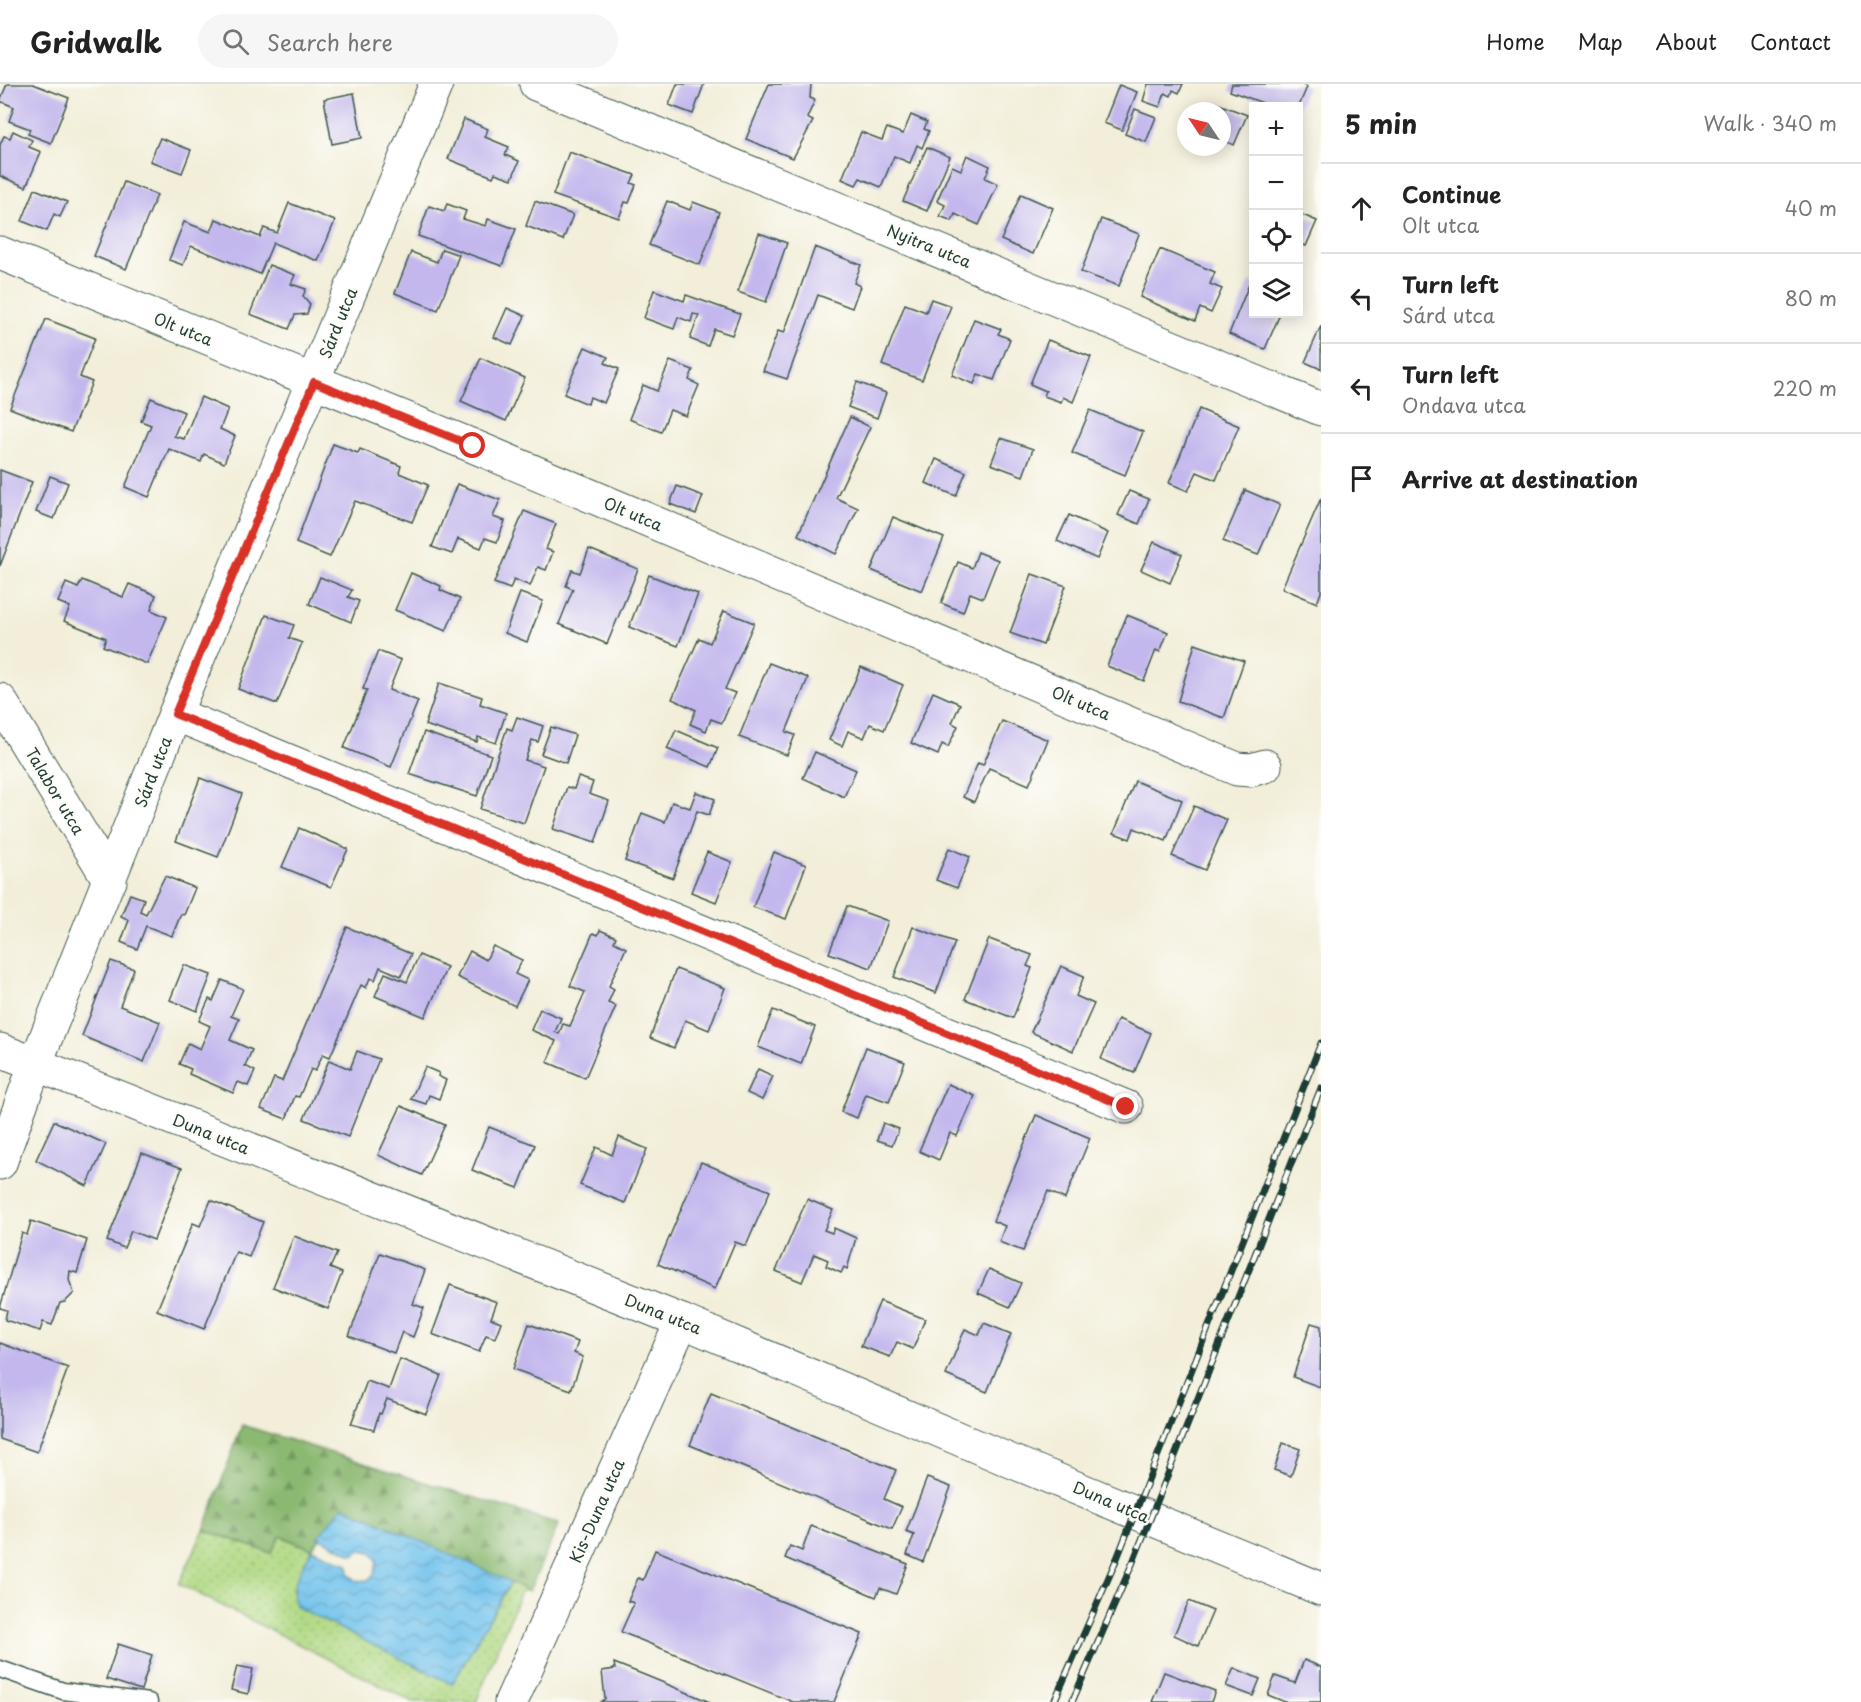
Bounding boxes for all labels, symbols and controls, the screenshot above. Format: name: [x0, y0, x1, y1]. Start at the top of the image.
search box: [198, 14, 618, 68]
text: Gridwalk: [30, 20, 162, 63]
icon: search: [219, 25, 252, 58]
text: Search here: [267, 25, 393, 58]
text: Home: [1486, 25, 1545, 57]
text: Map: [1578, 25, 1623, 57]
text: About: [1656, 25, 1717, 57]
text: Contact: [1750, 25, 1831, 57]
north arrow: [1177, 102, 1231, 156]
map controls: [1249, 102, 1303, 318]
button: +: [1249, 102, 1303, 156]
text: 5 min: [1345, 104, 1417, 143]
text: Walk · 340 m: [1704, 108, 1837, 138]
button: −: [1249, 156, 1303, 210]
text: Continue: [1402, 177, 1501, 210]
icon: ahead: [1345, 192, 1378, 225]
text: 40 m: [1785, 193, 1837, 223]
button: locate: [1249, 210, 1303, 264]
text: Olt utca: [1402, 210, 1479, 240]
street label: Nyitra utca: [884, 217, 975, 273]
button: layers: [1249, 264, 1303, 318]
text: Turn left: [1402, 267, 1499, 300]
icon: left: [1345, 282, 1378, 315]
street label: Sárd utca: [312, 283, 362, 362]
text: 80 m: [1785, 283, 1837, 313]
text: Sárd utca: [1402, 300, 1495, 330]
street label: Olt utca: [150, 305, 217, 351]
text: Turn left: [1402, 357, 1499, 390]
icon: left: [1345, 372, 1378, 405]
text: 220 m: [1773, 373, 1837, 403]
text: Ondava utca: [1402, 390, 1526, 420]
route start: [459, 432, 485, 458]
icon: arrive: [1345, 462, 1378, 495]
text: Arrive at destination: [1402, 462, 1638, 495]
street label: Olt utca: [600, 490, 667, 536]
street label: Olt utca: [1048, 679, 1115, 725]
street label: Sárd utca: [128, 732, 177, 811]
street label: Talabor utca: [20, 742, 92, 839]
route end: [1112, 1093, 1138, 1119]
street label: Duna utca: [169, 1107, 253, 1159]
street label: Duna utca: [621, 1287, 705, 1339]
street label: Kis-Duna utca: [562, 1455, 630, 1566]
street label: Duna utca: [1069, 1474, 1153, 1528]

